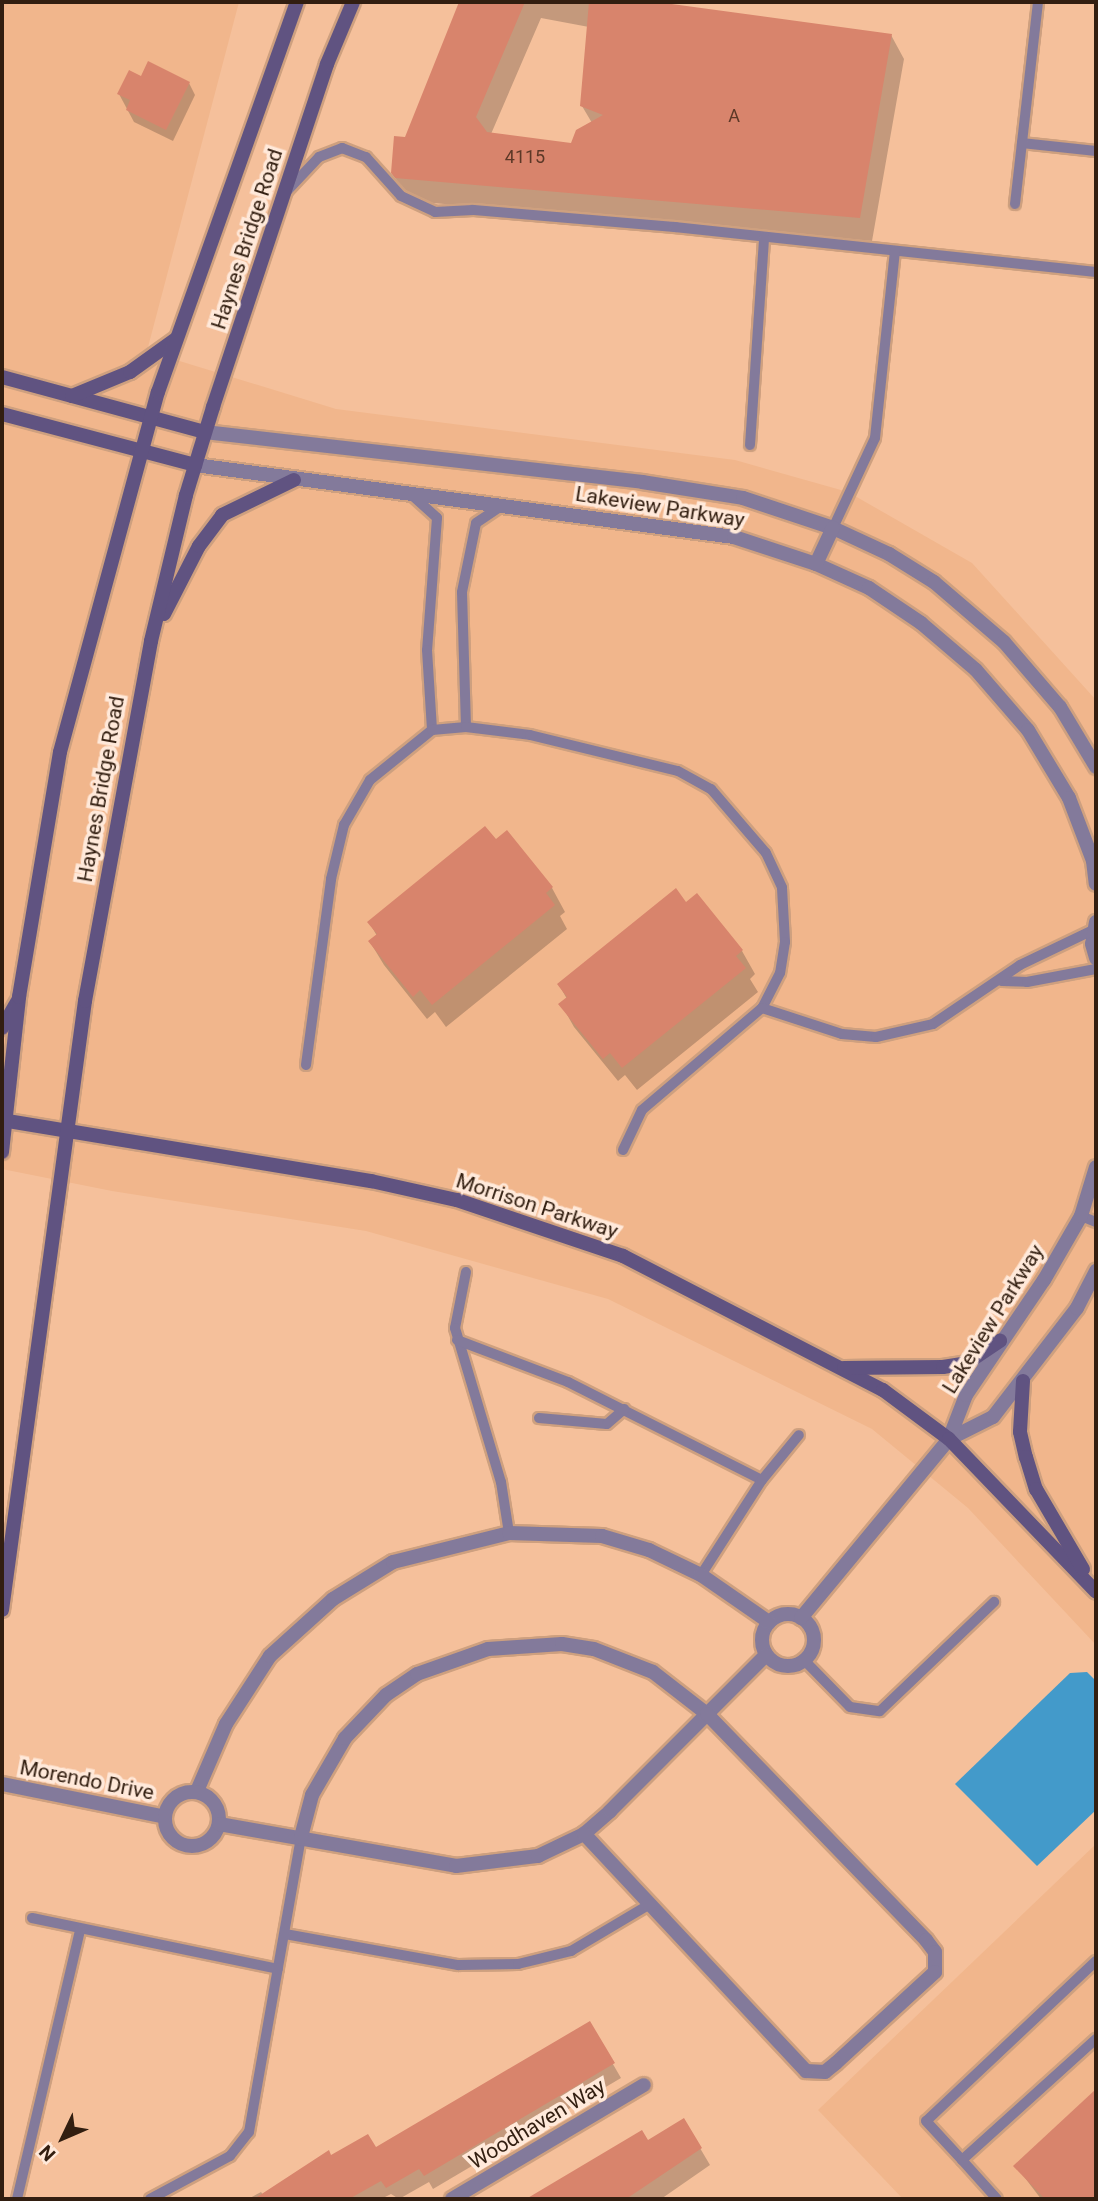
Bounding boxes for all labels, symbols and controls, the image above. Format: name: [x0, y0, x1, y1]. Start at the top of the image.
house number: A: [728, 105, 740, 127]
street label: Haynes Bridge Road: [206, 145, 288, 333]
house number: 4115: [505, 146, 545, 168]
street label: Lakeview Parkway: [574, 481, 746, 533]
street label: Haynes Bridge Road: [72, 694, 130, 884]
street label: Morrison Parkway: [453, 1168, 621, 1244]
street label: Lakeview Parkway: [937, 1240, 1049, 1398]
street label: Morendo Drive: [18, 1755, 156, 1805]
street label: Woodhaven Way: [464, 2073, 610, 2175]
north arrow: [28, 2103, 98, 2173]
text: N: [35, 2140, 60, 2166]

